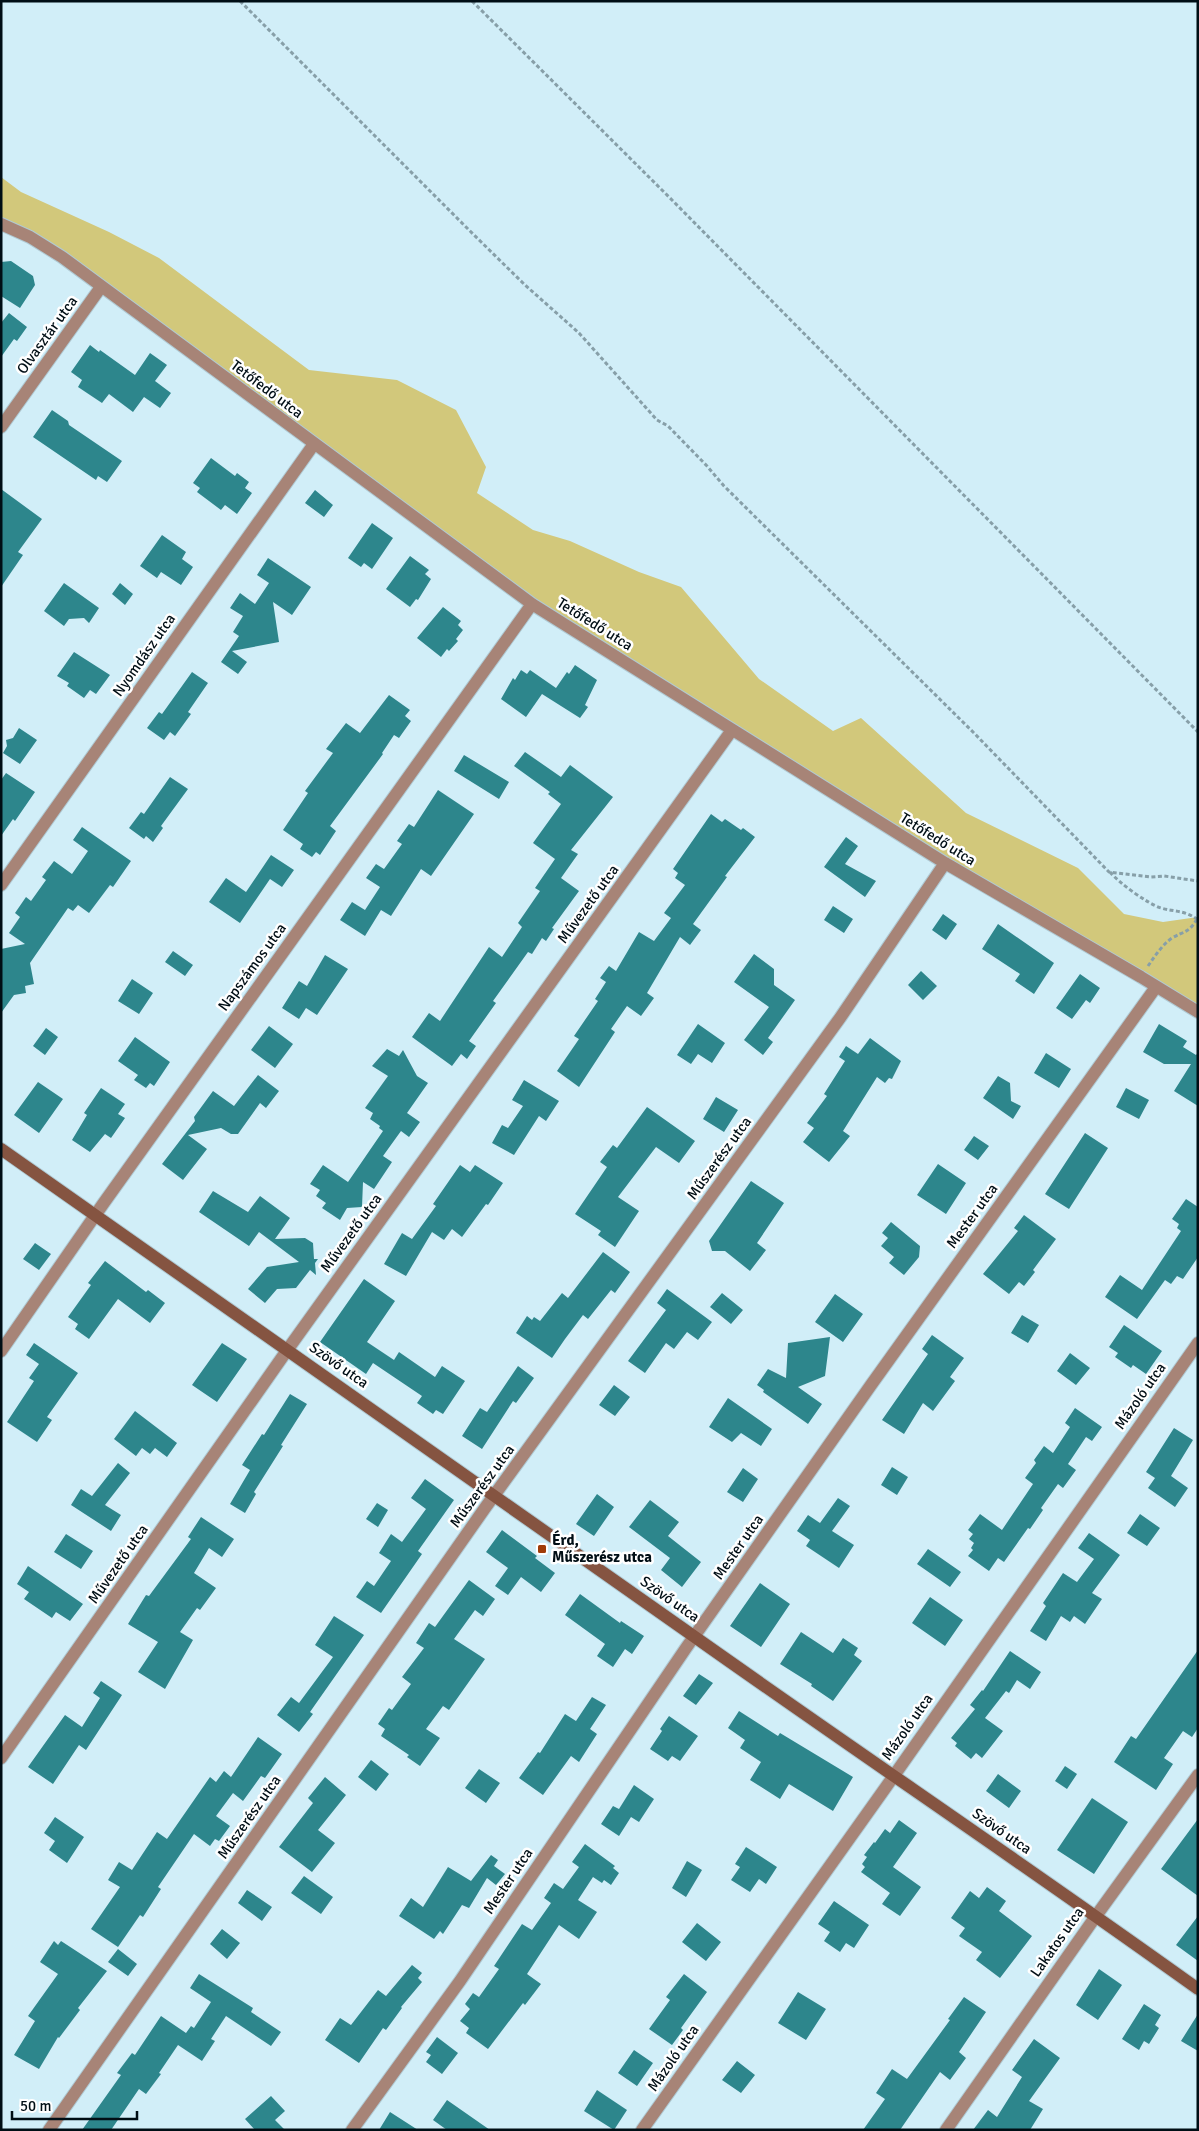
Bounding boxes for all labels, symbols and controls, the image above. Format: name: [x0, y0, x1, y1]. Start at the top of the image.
street label: Olvasztár utca: [13, 293, 81, 377]
street label: Tetőfedő utca: [227, 356, 307, 422]
street label: Tetőfedő utca: [554, 594, 636, 654]
street label: Nyomdász utca: [109, 610, 179, 700]
street label: Tetőfedő utca: [897, 809, 979, 869]
street label: Művezető utca: [553, 861, 623, 947]
street label: Napszámos utca: [214, 920, 290, 1014]
street label: Műszerész utca: [683, 1113, 755, 1203]
street label: Mester utca: [942, 1180, 1002, 1252]
street label: Művezető utca: [316, 1190, 386, 1276]
street label: Szövő utca: [306, 1338, 372, 1392]
street label: Mázoló utca: [1110, 1359, 1170, 1433]
street label: Műszerész utca: [446, 1441, 518, 1531]
street label: Mester utca: [709, 1511, 767, 1583]
street label: Művezető utca: [84, 1521, 152, 1607]
place label: Érd, Műszerész utca: [552, 1530, 652, 1566]
marker: Érd, Műszerész utca: [536, 1543, 548, 1555]
street label: Szövő utca: [637, 1572, 703, 1626]
street label: Mázoló utca: [877, 1690, 937, 1764]
street label: Műszerész utca: [213, 1772, 285, 1862]
street label: Szövő utca: [969, 1804, 1035, 1858]
street label: Mester utca: [479, 1845, 537, 1917]
street label: Lakatos utca: [1026, 1904, 1088, 1980]
street label: Mázoló utca: [643, 2021, 703, 2095]
scale bar: [12, 2088, 138, 2120]
text: 50 m: [20, 2097, 51, 2115]

